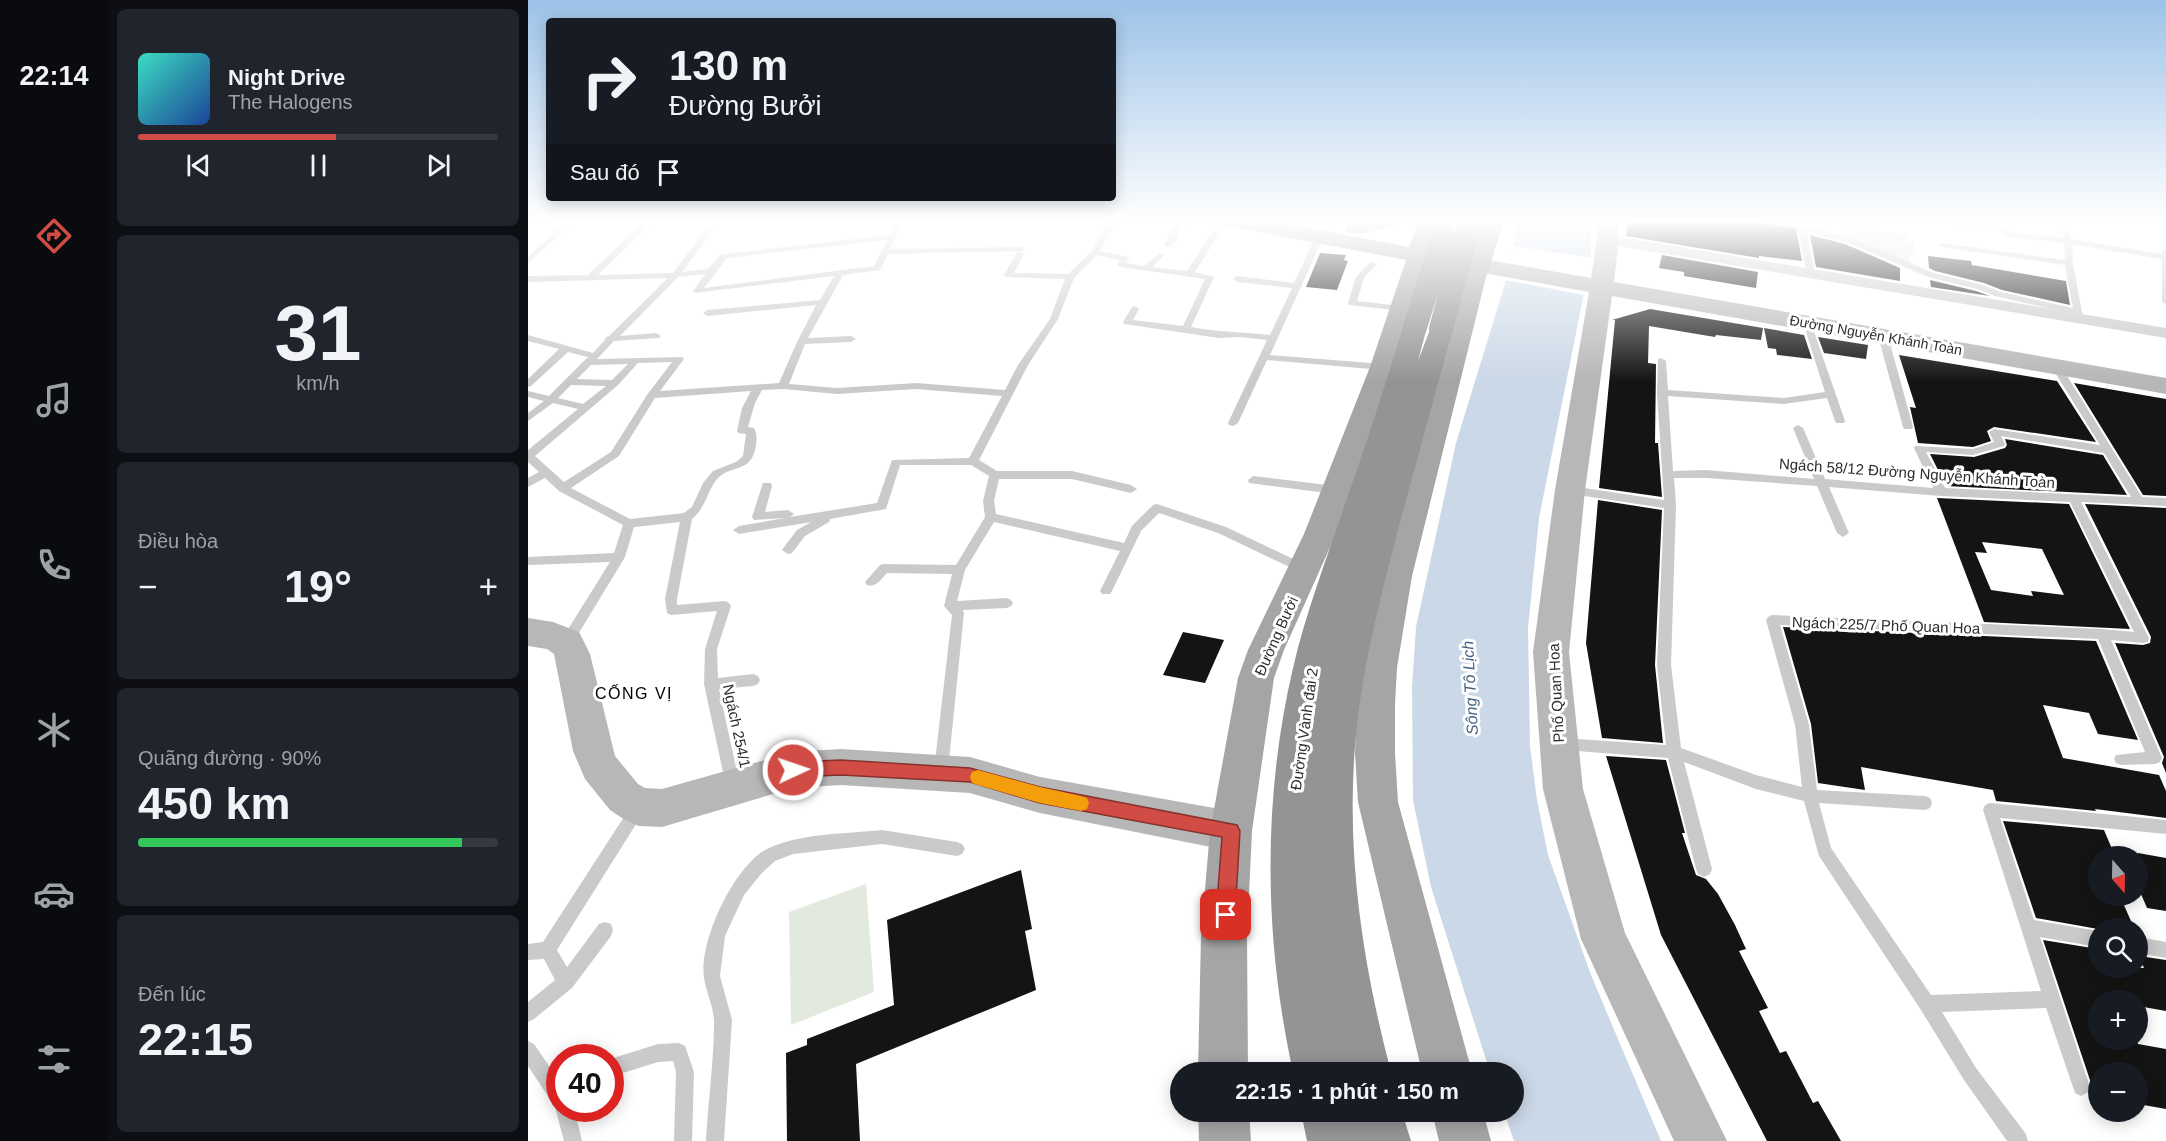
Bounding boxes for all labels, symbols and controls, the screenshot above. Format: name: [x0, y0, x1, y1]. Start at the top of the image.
icon: right: [570, 42, 648, 120]
text: 130 m: [669, 42, 788, 89]
text: 22:14: [19, 61, 89, 91]
text: Night Drive: [228, 65, 345, 90]
text: The Halogens: [228, 91, 353, 113]
text: Đường Bưởi: [669, 91, 822, 121]
icon: previous: [182, 149, 215, 182]
icon: pause: [302, 149, 335, 182]
icon: next: [422, 149, 455, 182]
icon: arrive: [652, 156, 685, 189]
text: Sau đó: [570, 160, 640, 185]
icon: directions: [33, 215, 75, 257]
text: 31: [275, 289, 361, 377]
street label: Đường Nguyễn Khánh Toàn: [1789, 312, 1963, 358]
text: km/h: [296, 372, 340, 394]
icon: music: [33, 379, 75, 421]
street label: Ngách 58/12 Đường Nguyễn Khánh Toàn: [1779, 455, 2055, 491]
text: Điều hòa: [138, 530, 218, 552]
icon: phone: [33, 544, 75, 586]
text: 19°: [284, 561, 352, 612]
text: −: [138, 568, 157, 605]
text: +: [479, 568, 498, 605]
street label: Đường Bưởi: [1251, 594, 1301, 678]
street label: Ngách 225/7 Phố Quan Hoa: [1792, 613, 1981, 637]
water label: Sông Tô Lịch: [1459, 640, 1481, 736]
street label: Phố Quan Hoa: [1545, 642, 1567, 743]
street label: Đường Vành đai 2: [1287, 667, 1321, 791]
district label: CỐNG VỊ: [595, 683, 673, 702]
street label: Ngách 254/1: [720, 683, 754, 769]
icon: climate: [33, 709, 75, 751]
position arrow: [761, 738, 825, 802]
text: Quãng đường · 90%: [138, 747, 321, 769]
text: 450 km: [138, 778, 291, 829]
north arrow: [2088, 846, 2148, 906]
map controls: [2088, 846, 2148, 1122]
icon: car: [33, 873, 75, 915]
pin: [1200, 889, 1251, 940]
icon: arrive: [1209, 898, 1242, 931]
button: search: [2088, 918, 2148, 978]
text: Đến lúc: [138, 983, 206, 1005]
button: +: [2088, 990, 2148, 1050]
text: 22:15: [138, 1014, 253, 1065]
icon: filters: [33, 1038, 75, 1080]
speed limit sign: 40: [546, 1044, 624, 1122]
button: −: [2088, 1062, 2148, 1122]
text: 22:15 · 1 phút · 150 m: [1235, 1079, 1459, 1104]

